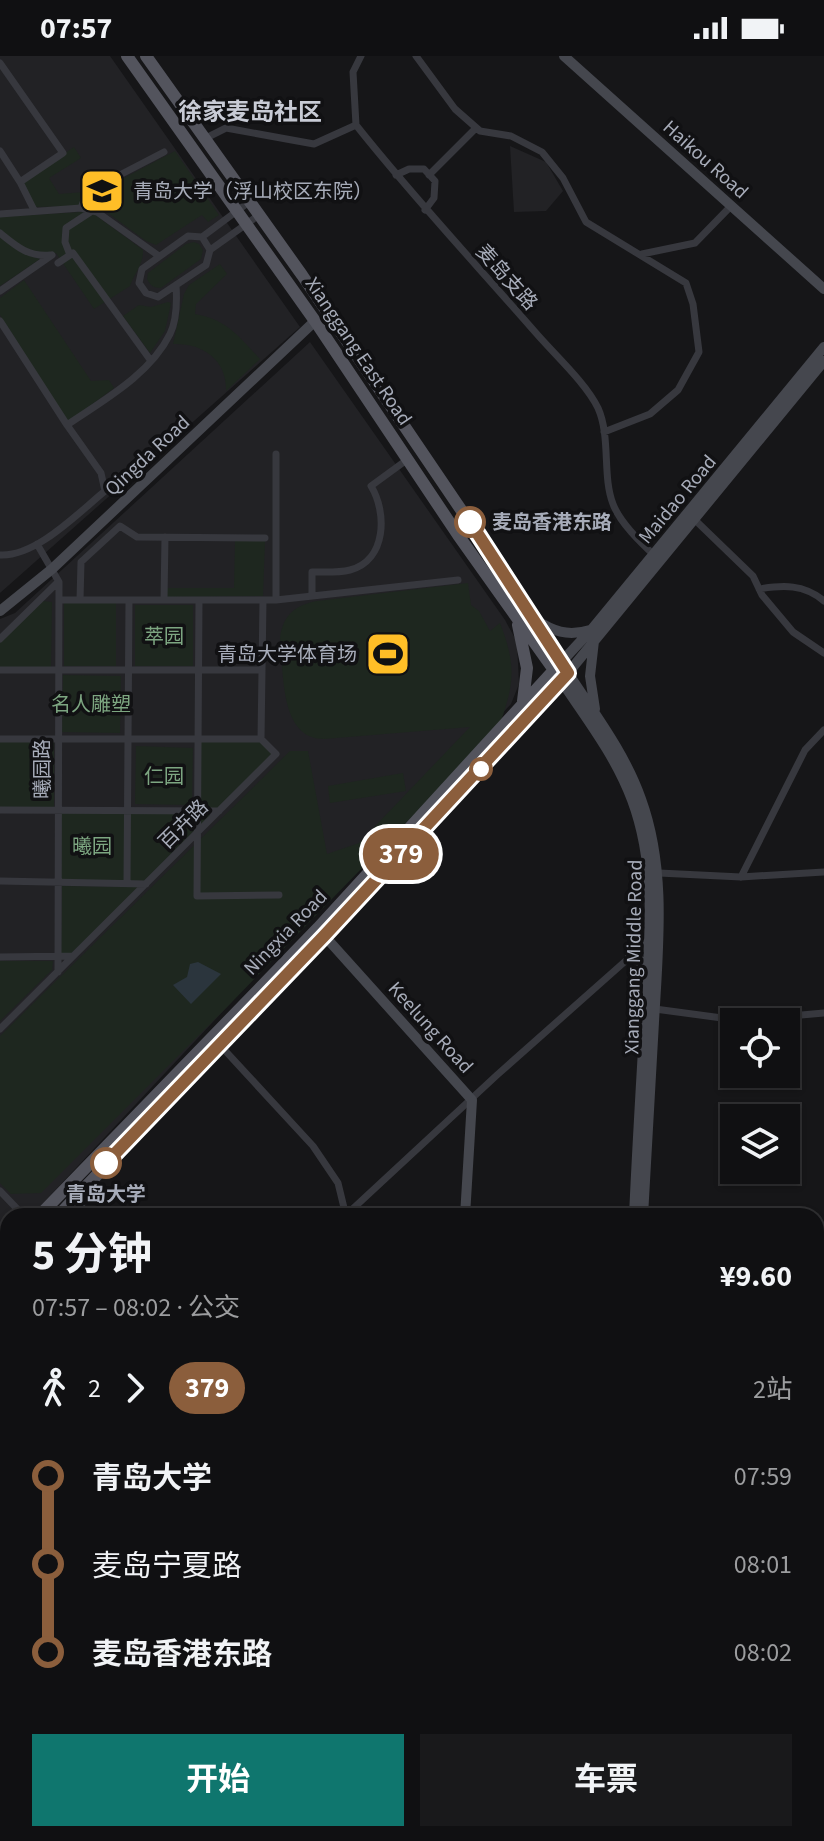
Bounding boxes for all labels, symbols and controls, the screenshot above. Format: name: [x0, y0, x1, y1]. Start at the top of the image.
text: 07:57: [40, 7, 112, 50]
district label: 徐家麦岛社区: [178, 95, 322, 130]
street label: Haikou Road: [656, 114, 754, 206]
school or university icon: 青岛大学（浮山校区东院）: [78, 167, 126, 215]
place label: 青岛大学（浮山校区东院）: [133, 178, 373, 206]
street label: 麦岛支路: [469, 239, 543, 317]
street label: Xianggang East Road: [298, 272, 418, 431]
street label: Qingda Road: [99, 409, 196, 502]
street label: Maidao Road: [632, 449, 723, 550]
marker: 麦岛香港东路: [455, 507, 485, 537]
place label: 麦岛香港东路: [492, 509, 612, 537]
park label: 萃园: [144, 623, 184, 651]
sports icon: 青岛大学体育场: [364, 630, 412, 678]
place label: 青岛大学体育场: [217, 641, 357, 669]
park label: 名人雕塑: [51, 691, 131, 719]
street label: 曦园路: [29, 739, 57, 799]
unlabelled marker: [470, 758, 492, 780]
park label: 仁园: [144, 763, 184, 791]
street label: 百卉路: [153, 794, 215, 856]
line badge: 379: [355, 828, 447, 880]
park label: 曦园: [72, 833, 112, 861]
text: 379: [379, 834, 423, 874]
street label: Xianggang Middle Road: [618, 859, 650, 1055]
street label: Ningxia Road: [238, 884, 334, 982]
street label: Keelung Road: [381, 975, 479, 1080]
map controls: [720, 1008, 800, 1184]
button: locate: [720, 1008, 800, 1088]
button: layers: [720, 1104, 800, 1184]
marker: 青岛大学: [91, 1148, 121, 1178]
place label: 青岛大学: [66, 1181, 146, 1209]
text: 5 分钟: [32, 1224, 152, 1287]
text: ¥9.60: [720, 1255, 792, 1298]
text: 07:57 – 08:02 · 公交: [32, 1289, 240, 1326]
icon: walk: [32, 1366, 76, 1410]
icon: forward: [113, 1366, 157, 1410]
text: 379: [185, 1368, 229, 1408]
text: 2: [88, 1370, 101, 1407]
text: 2站: [753, 1371, 792, 1408]
text: 青岛大学: [92, 1457, 212, 1500]
text: 07:59: [734, 1458, 792, 1495]
text: 麦岛宁夏路: [92, 1545, 242, 1588]
text: 08:01: [734, 1546, 792, 1583]
text: 麦岛香港东路: [92, 1633, 272, 1676]
text: 08:02: [734, 1634, 792, 1671]
button: 开始: [32, 1734, 404, 1826]
button: 车票: [420, 1734, 792, 1826]

